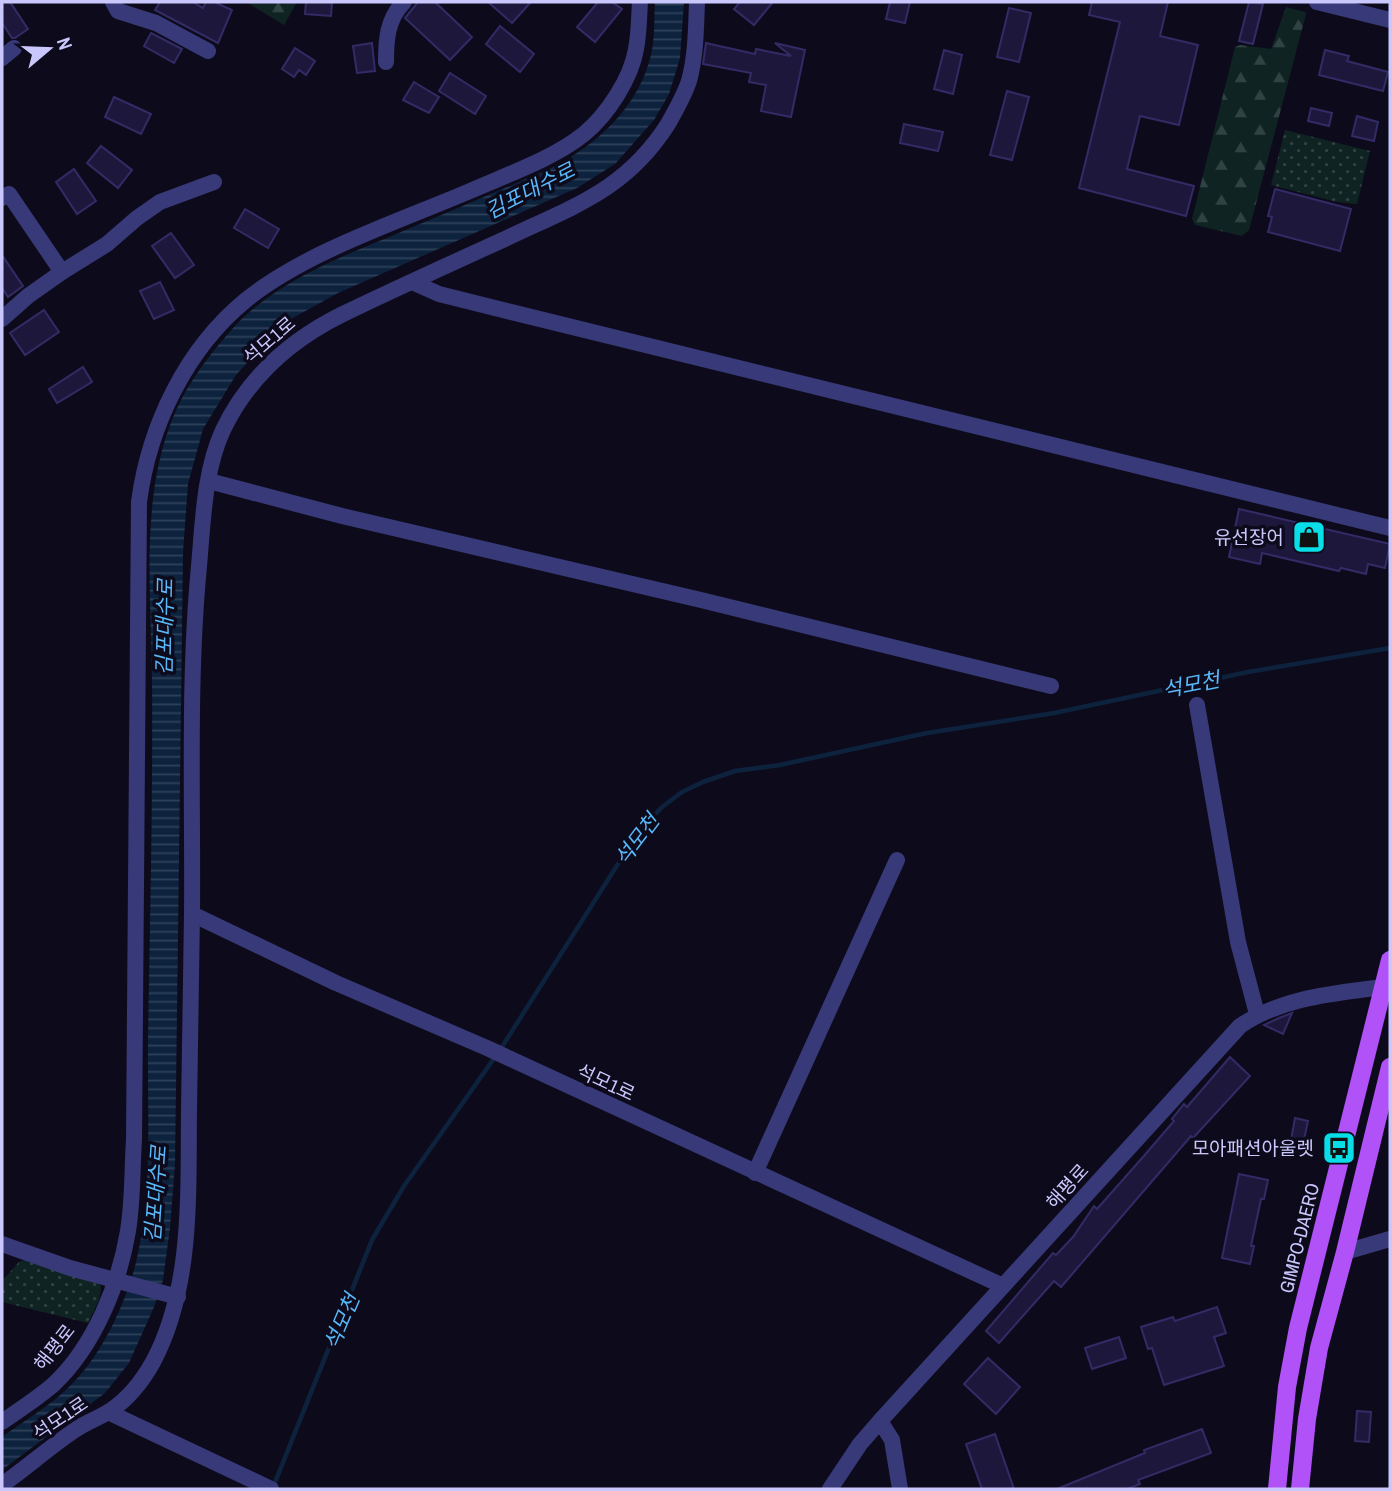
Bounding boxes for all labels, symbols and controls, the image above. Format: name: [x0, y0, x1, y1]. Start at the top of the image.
north arrow: [14, 14, 84, 84]
text: N: [51, 34, 79, 53]
water label: 김포대수로: [480, 155, 581, 225]
street label: 석모1로: [237, 310, 301, 370]
shop icon: 유선장어: [1290, 518, 1328, 556]
place label: 유선장어: [1214, 524, 1284, 550]
water label: 김포대수로: [149, 577, 180, 676]
water label: 석모천: [1160, 664, 1225, 704]
water label: 석모천: [608, 806, 667, 872]
street label: 석모1로: [573, 1057, 639, 1107]
bus stop icon: 모아패션아울렛: [1320, 1129, 1358, 1167]
place label: 모아패션아울렛: [1192, 1135, 1314, 1161]
water label: 김포대수로: [138, 1143, 173, 1243]
street label: 해평로: [1040, 1158, 1094, 1214]
street label: GIMPO-DAERO: [1273, 1180, 1325, 1296]
water label: 석모천: [317, 1287, 367, 1354]
street label: 해평로: [28, 1318, 80, 1376]
street label: 석모1로: [27, 1390, 93, 1446]

